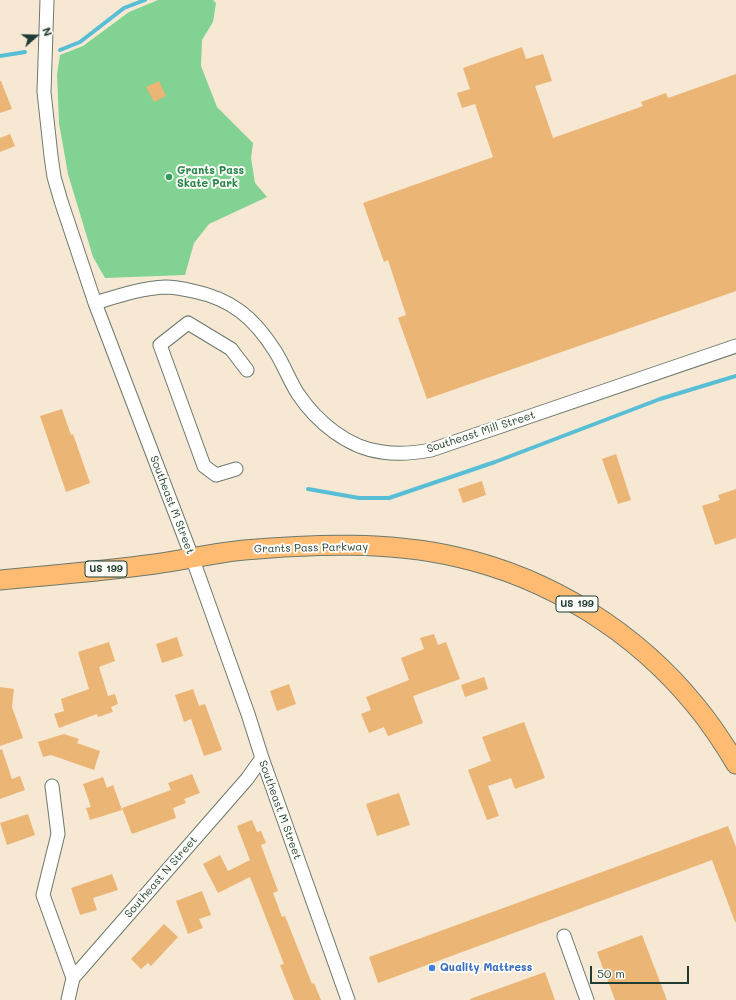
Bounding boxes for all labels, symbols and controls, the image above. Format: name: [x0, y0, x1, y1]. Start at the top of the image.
north arrow: [16, 16, 56, 56]
text: N: [39, 25, 56, 38]
place label: Grants Pass Skate Park: [177, 164, 244, 190]
marker: Grants Pass Skate Park: [164, 172, 174, 182]
street label: Southeast Mill Street: [425, 408, 537, 456]
street label: Southeast M Street: [147, 454, 197, 556]
street label: Grants Pass Parkway: [254, 540, 368, 556]
road number: US 199: [85, 561, 127, 577]
road number: US 199: [556, 596, 598, 612]
street label: Southeast M Street: [256, 759, 304, 861]
street label: Southeast N Street: [122, 834, 200, 920]
scale bar: [592, 958, 691, 984]
place label: Quality Mattress: [440, 961, 532, 975]
marker: Quality Mattress: [427, 963, 437, 973]
text: 50 m: [597, 965, 625, 981]

